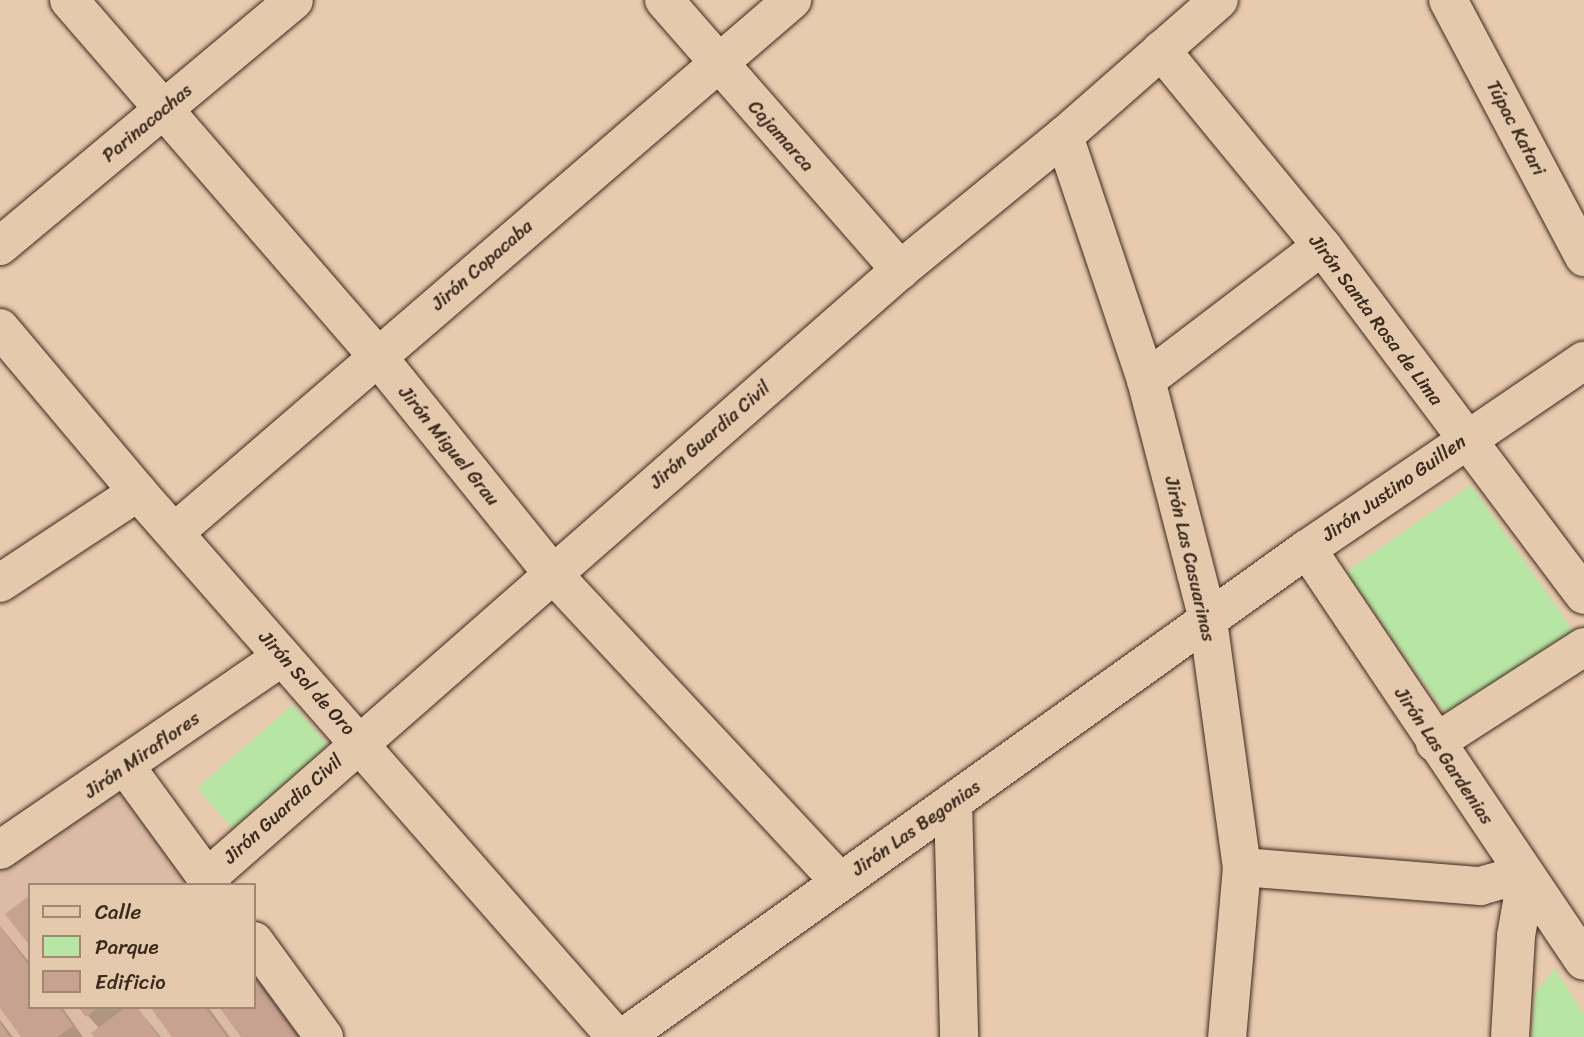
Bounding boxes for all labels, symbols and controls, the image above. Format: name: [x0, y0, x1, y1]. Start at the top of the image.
street label: Túpac Katari: [1481, 76, 1551, 180]
street label: Parinacochas: [98, 79, 196, 167]
street label: Cajamarca: [743, 96, 819, 176]
street label: Jirón Copacaba: [427, 215, 537, 315]
street label: Jirón Santa Rosa de Lima: [1304, 230, 1448, 410]
street label: Jirón Guardia Civil: [645, 376, 775, 494]
street label: Jirón Miguel Grau: [394, 382, 504, 510]
street label: Jirón Justino Guillen: [1318, 430, 1470, 546]
street label: Jirón Las Casuarinas: [1160, 473, 1220, 645]
street label: Jirón Sol de Oro: [254, 626, 360, 740]
street label: Jirón Las Gardenias: [1389, 683, 1499, 829]
street label: Jirón Miraflores: [80, 707, 204, 803]
street label: Jirón Guardia Civil: [219, 750, 347, 868]
street label: Jirón Las Begonias: [847, 775, 985, 881]
legend: [28, 883, 256, 1009]
text: Calle: [95, 893, 141, 931]
text: Parque: [95, 928, 159, 966]
text: Edificio: [95, 963, 166, 1001]

